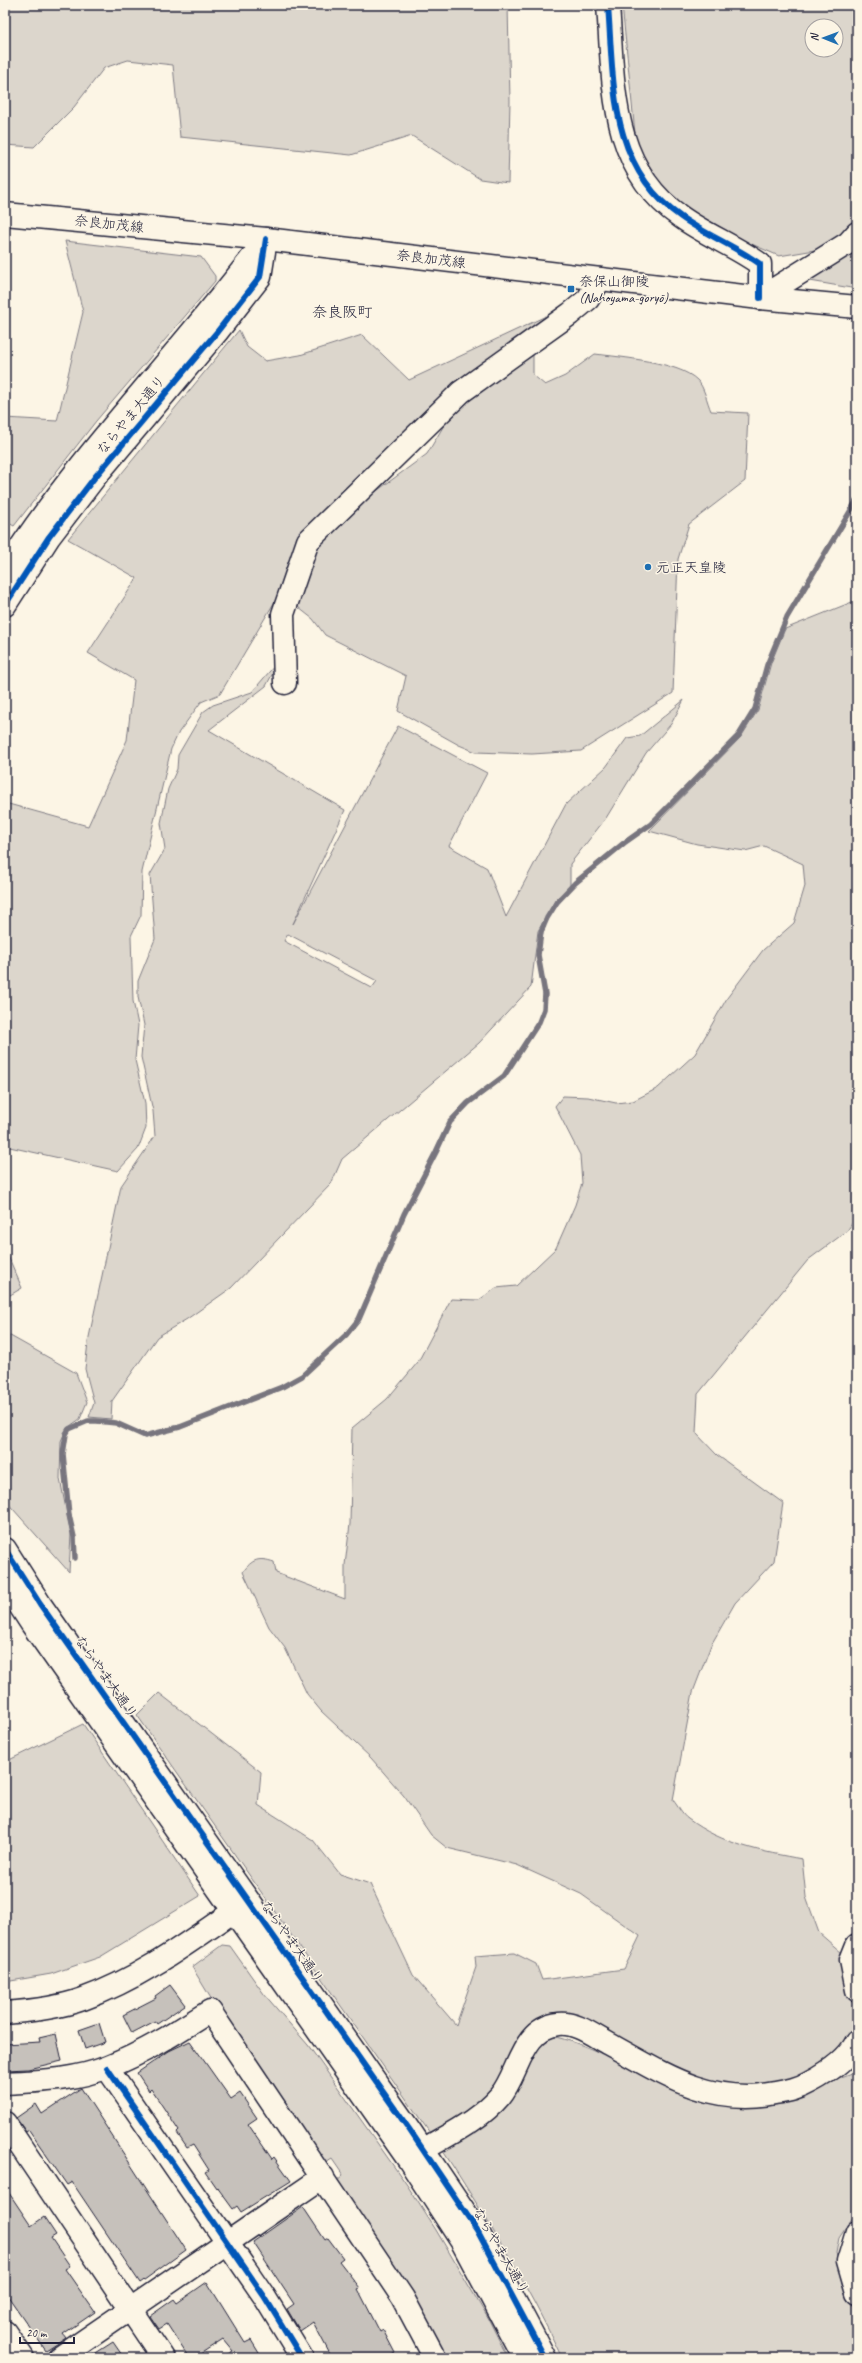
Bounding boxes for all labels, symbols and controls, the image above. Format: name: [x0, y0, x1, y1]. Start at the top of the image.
north arrow: [804, 18, 844, 58]
text: N: [807, 32, 821, 41]
street label: 奈良加茂線: [73, 212, 145, 236]
street label: 奈良加茂線: [395, 246, 467, 272]
place label: 奈保山御陵 (Nahoyama-goryō): [579, 273, 669, 306]
marker: 奈保山御陵 (Nahoyama-goryō): [566, 284, 576, 294]
district label: 奈良阪町: [312, 303, 373, 322]
street label: ならやま大通り: [93, 372, 169, 458]
place label: 元正天皇陵: [656, 559, 726, 576]
marker: 元正天皇陵: [643, 562, 653, 572]
street label: ならやま大通り: [71, 1632, 141, 1722]
street label: ならやま大通り: [257, 1897, 327, 1987]
street label: ならやま大通り: [469, 2204, 533, 2298]
scale bar: [20, 2319, 74, 2345]
text: 20 m: [26, 2325, 48, 2341]

